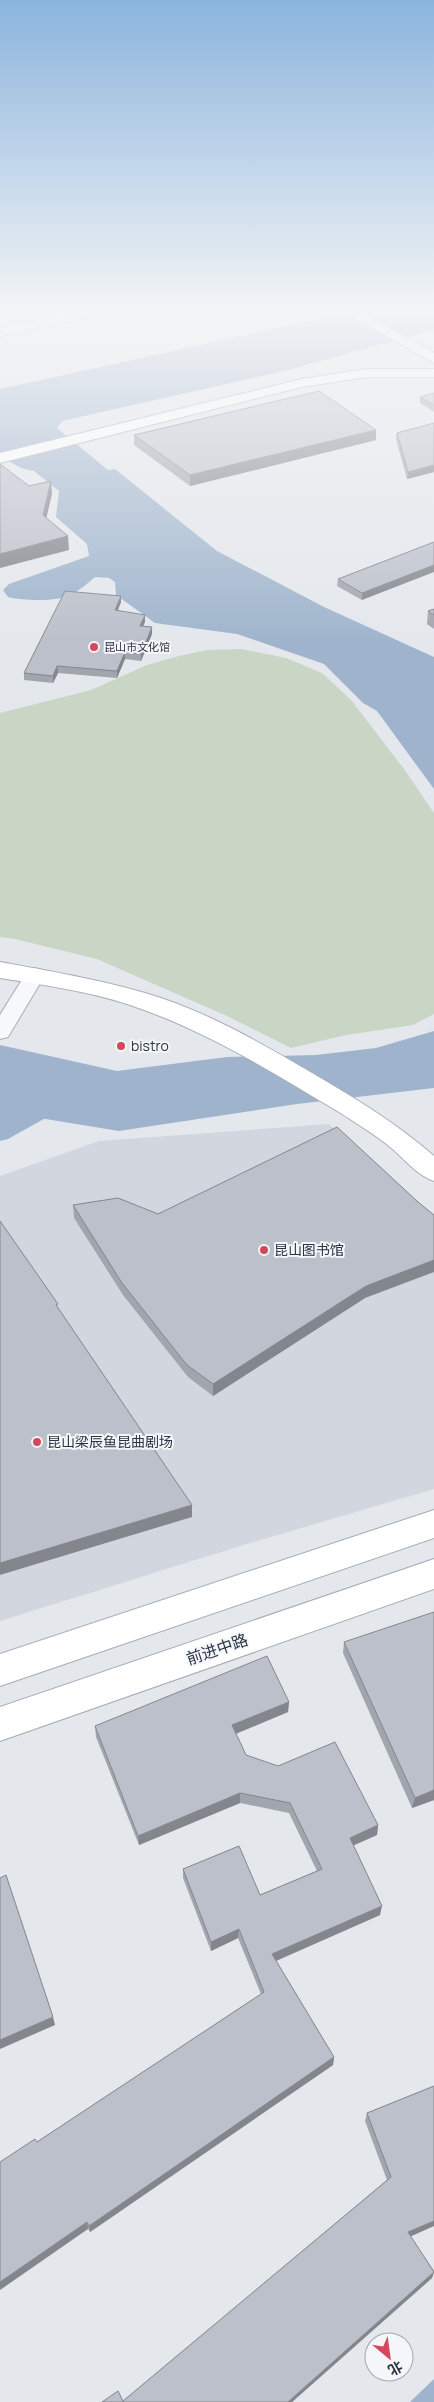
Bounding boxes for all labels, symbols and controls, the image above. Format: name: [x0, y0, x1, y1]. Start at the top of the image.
place label: 昆山市文化馆: [104, 639, 170, 654]
marker: 昆山市文化馆: [88, 641, 100, 653]
place label: bistro: [131, 1036, 169, 1055]
marker: bistro: [115, 1040, 127, 1052]
place label: 昆山图书馆: [274, 1240, 344, 1259]
marker: 昆山图书馆: [258, 1244, 270, 1256]
place label: 昆山梁辰鱼昆曲剧场: [47, 1432, 173, 1451]
marker: 昆山梁辰鱼昆曲剧场: [31, 1436, 43, 1448]
street label: 前进中路: [183, 1628, 251, 1670]
north arrow: [364, 2332, 414, 2382]
text: 北: [385, 2357, 406, 2381]

